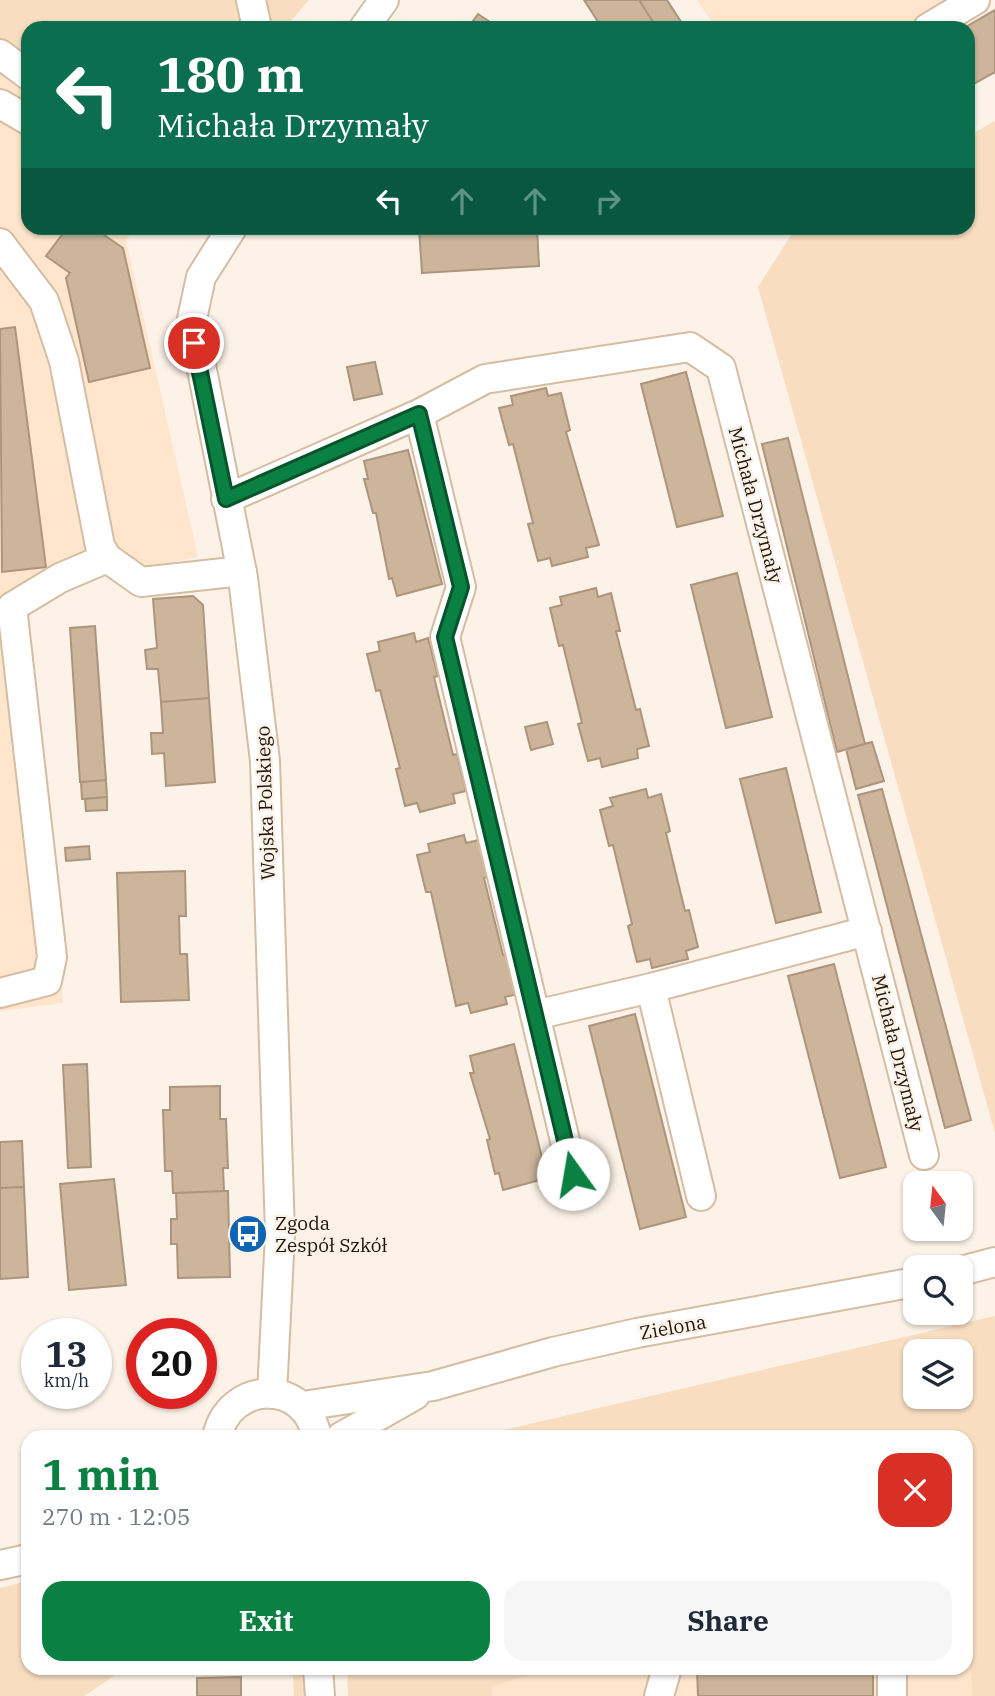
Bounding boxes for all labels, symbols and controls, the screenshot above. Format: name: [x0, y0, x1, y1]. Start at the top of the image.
text: 180 m: [157, 42, 304, 105]
icon: left: [42, 49, 133, 140]
text: Michała Drzymały: [157, 104, 429, 146]
icon: left: [370, 182, 408, 220]
icon: ahead: [443, 182, 481, 220]
icon: ahead: [516, 182, 554, 220]
icon: right: [589, 182, 627, 220]
pin: [164, 313, 224, 373]
icon: arrive: [175, 324, 213, 362]
street label: Michała Drzymały: [724, 424, 789, 587]
street label: Wojska Polskiego: [250, 725, 280, 881]
street label: Michała Drzymały: [867, 972, 929, 1135]
position arrow: [536, 1137, 610, 1211]
north arrow: [903, 1171, 973, 1241]
map controls: [903, 1171, 973, 1409]
place label: Zgoda Zespół Szkół: [275, 1211, 387, 1257]
bus stop icon: Zgoda Zespół Szkół: [227, 1213, 269, 1255]
button: search: [903, 1255, 973, 1325]
street label: Zielona: [638, 1309, 708, 1345]
speed limit sign: 20: [126, 1318, 217, 1409]
text: 13: [45, 1331, 88, 1377]
button: layers: [903, 1339, 973, 1409]
text: km/h: [44, 1369, 89, 1392]
text: 1 min: [42, 1447, 160, 1502]
button: close: [878, 1453, 952, 1527]
text: 270 m · 12:05: [42, 1501, 191, 1531]
button: Exit: [42, 1581, 490, 1661]
button: Share: [504, 1581, 952, 1661]

